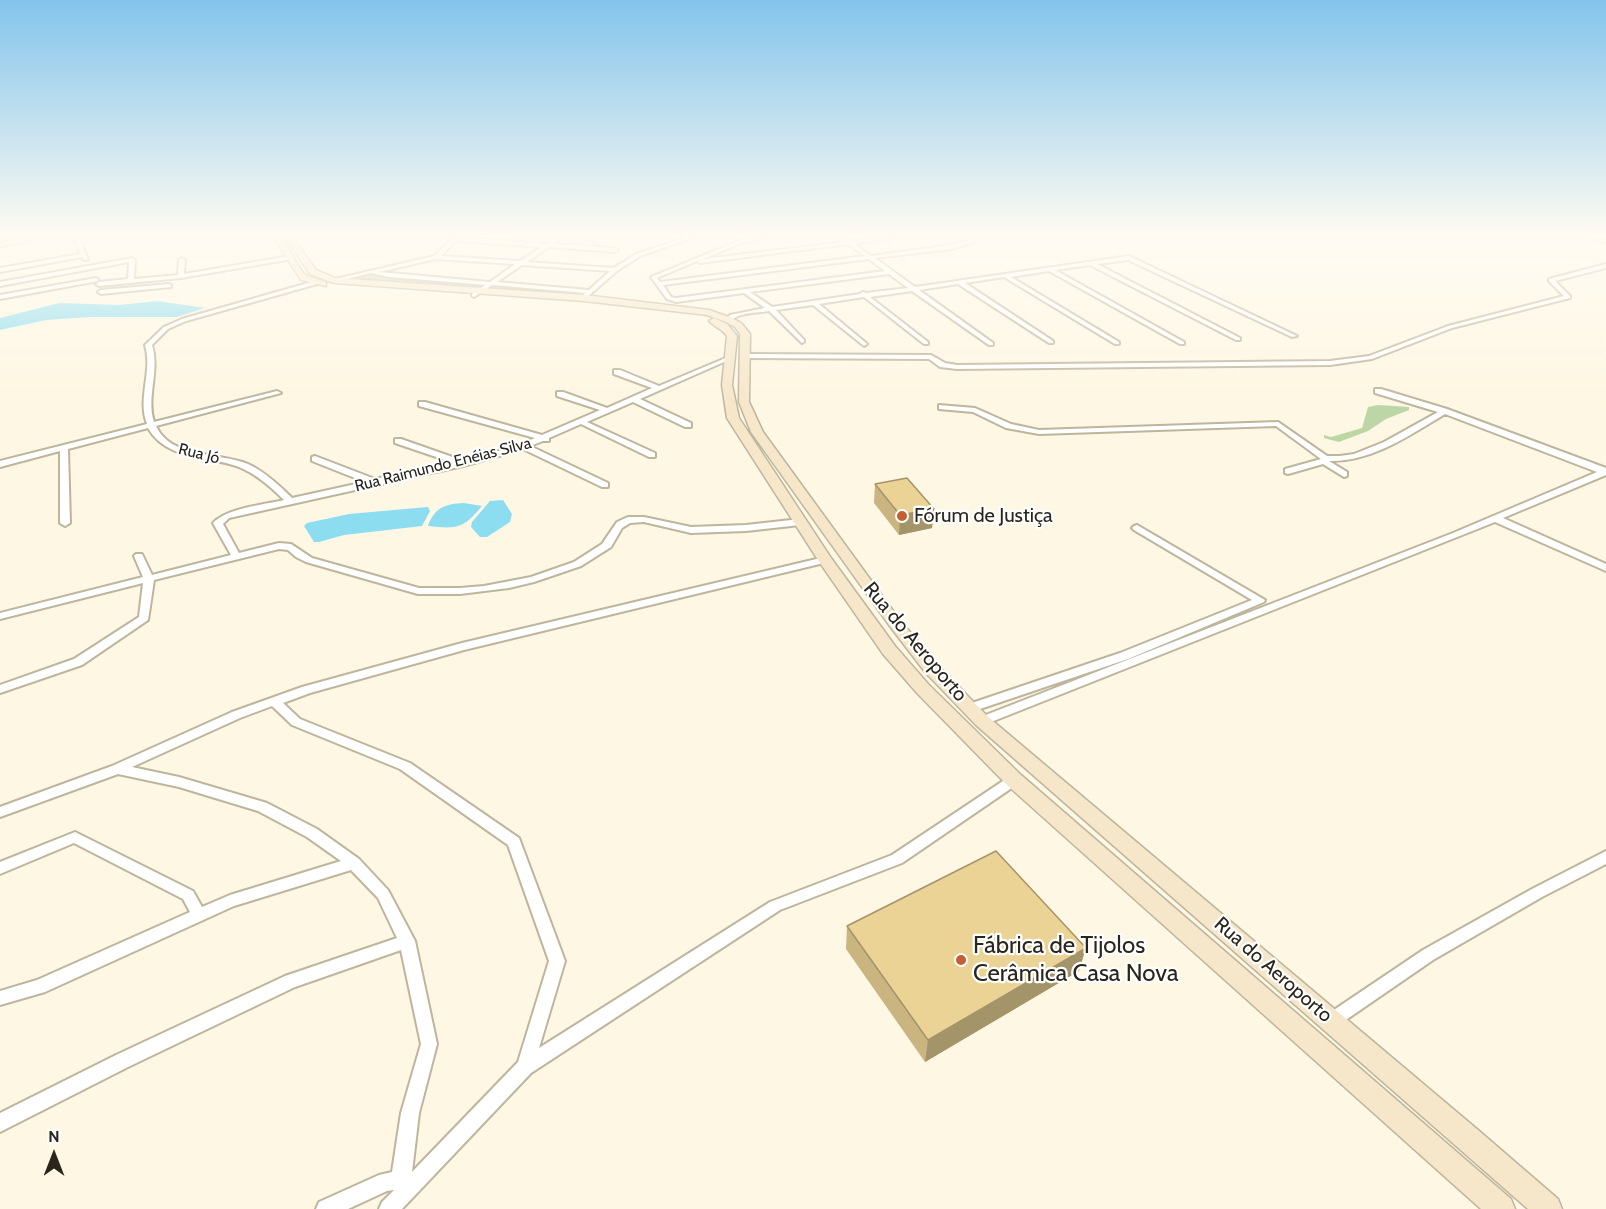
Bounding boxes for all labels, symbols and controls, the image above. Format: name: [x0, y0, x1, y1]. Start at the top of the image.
street label: Rua Raimundo Enéias Silva: [353, 434, 533, 496]
street label: Rua Jó: [176, 440, 222, 468]
place label: Fórum de Justiça: [914, 504, 1053, 528]
marker: Fórum de Justiça: [895, 509, 909, 523]
street label: Rua do Aeroporto: [858, 577, 972, 707]
street label: Rua do Aeroporto: [1209, 912, 1337, 1028]
place label: Fábrica de Tijolos Cerâmica Casa Nova: [973, 932, 1179, 988]
marker: Fábrica de Tijolos Cerâmica Casa Nova: [954, 953, 968, 967]
north arrow: [24, 1125, 84, 1185]
text: N: [48, 1127, 60, 1146]

